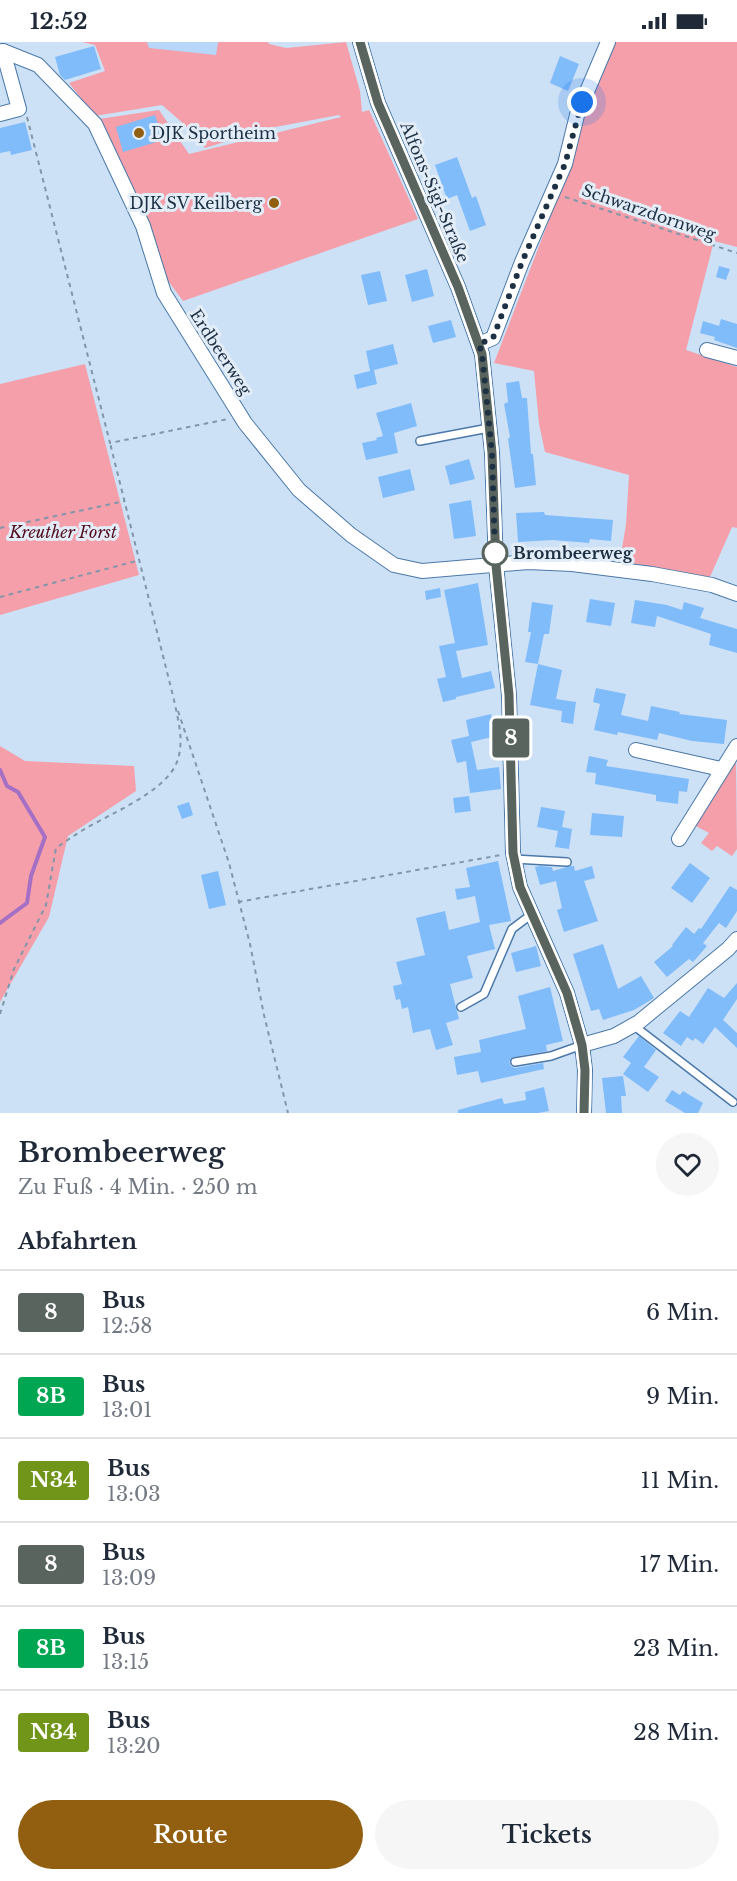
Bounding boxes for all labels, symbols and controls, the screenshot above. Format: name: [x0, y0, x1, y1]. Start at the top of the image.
text: 12:52: [30, 8, 88, 35]
your location: [567, 87, 597, 117]
street label: Alfons-Sigl-Straße: [396, 118, 474, 265]
place label: DJK Sportheim: [151, 123, 276, 143]
marker: DJK Sportheim: [132, 126, 146, 140]
street label: Schwarzdornweg: [579, 180, 719, 244]
place label: DJK SV Keilberg: [130, 193, 262, 213]
marker: DJK SV Keilberg: [267, 196, 281, 210]
street label: Erdbeerweg: [186, 305, 256, 399]
park label: Kreuther Forst: [8, 522, 117, 542]
marker: Brombeerweg: [482, 540, 508, 566]
place label: Brombeerweg: [513, 543, 634, 563]
line badge: 8: [492, 718, 530, 758]
text: 8: [504, 725, 518, 751]
button: heart: [656, 1133, 719, 1196]
text: Brombeerweg: [18, 1135, 225, 1170]
text: Zu Fuß · 4 Min. · 250 m: [18, 1175, 258, 1199]
text: Abfahrten: [18, 1228, 137, 1255]
text: Bus: [102, 1287, 145, 1314]
text: 8: [44, 1299, 58, 1325]
text: 6 Min.: [646, 1299, 719, 1326]
text: 12:58: [102, 1314, 152, 1338]
text: Bus: [102, 1371, 145, 1398]
text: 8B: [36, 1383, 66, 1409]
text: 9 Min.: [646, 1383, 719, 1410]
text: 13:01: [102, 1398, 152, 1422]
text: Bus: [107, 1455, 150, 1482]
text: N34: [30, 1467, 77, 1493]
text: 11 Min.: [641, 1467, 719, 1494]
text: 13:03: [107, 1482, 161, 1506]
text: Bus: [102, 1539, 145, 1566]
text: 8: [44, 1551, 58, 1577]
text: 17 Min.: [639, 1551, 719, 1578]
text: 13:09: [102, 1566, 156, 1590]
text: Bus: [102, 1623, 145, 1650]
text: 8B: [36, 1635, 66, 1661]
text: 23 Min.: [633, 1635, 719, 1662]
text: 13:15: [102, 1650, 149, 1674]
text: Bus: [107, 1707, 150, 1734]
text: N34: [30, 1719, 77, 1745]
text: 28 Min.: [633, 1719, 719, 1746]
text: 13:20: [107, 1734, 161, 1758]
button: Route: [18, 1800, 363, 1869]
button: Tickets: [375, 1800, 719, 1869]

